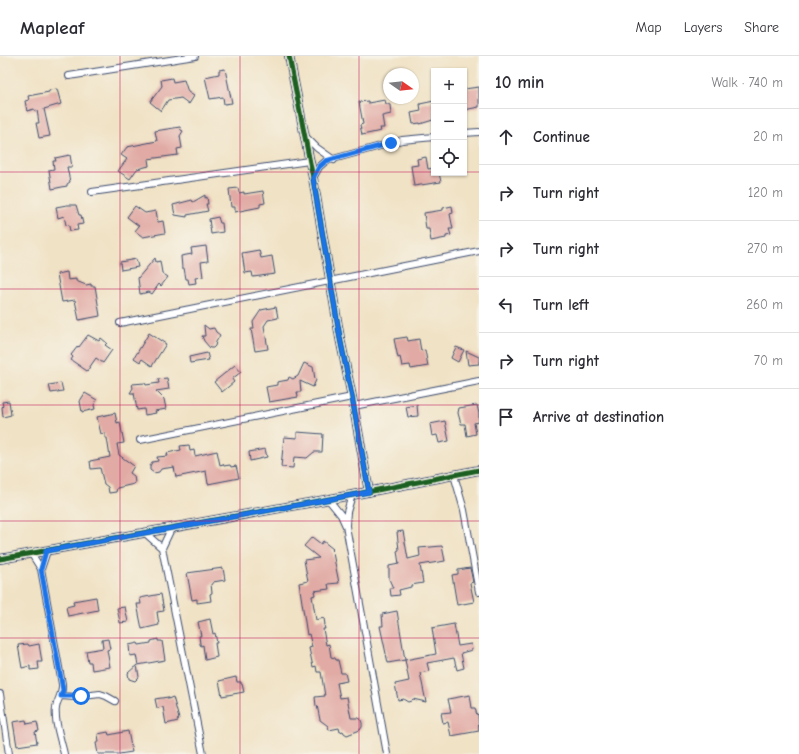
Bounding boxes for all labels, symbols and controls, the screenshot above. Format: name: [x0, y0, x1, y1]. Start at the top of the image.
text: Mapleaf: [20, 17, 84, 39]
text: Map: [635, 19, 662, 36]
text: Layers: [684, 19, 722, 36]
text: Share: [744, 19, 779, 36]
north arrow: [383, 68, 419, 104]
map controls: [431, 68, 467, 176]
button: +: [431, 68, 467, 104]
text: 10 min: [495, 73, 544, 92]
text: Walk · 740 m: [711, 75, 783, 90]
button: −: [431, 104, 467, 140]
icon: ahead: [495, 126, 517, 148]
text: Continue: [533, 128, 590, 146]
text: 20 m: [753, 129, 783, 144]
route end: [382, 134, 400, 152]
button: locate: [431, 140, 467, 176]
icon: right: [495, 182, 517, 204]
text: Turn right: [533, 184, 599, 202]
text: 120 m: [748, 185, 783, 200]
icon: right: [495, 238, 517, 260]
text: Turn right: [533, 240, 599, 258]
text: 270 m: [747, 241, 783, 256]
icon: left: [495, 294, 517, 316]
text: Turn left: [533, 296, 589, 314]
text: 260 m: [746, 297, 783, 312]
icon: right: [495, 350, 517, 372]
text: Turn right: [533, 352, 599, 370]
text: 70 m: [754, 353, 783, 368]
icon: arrive: [495, 406, 517, 428]
text: Arrive at destination: [533, 408, 664, 426]
route start: [72, 687, 90, 705]

